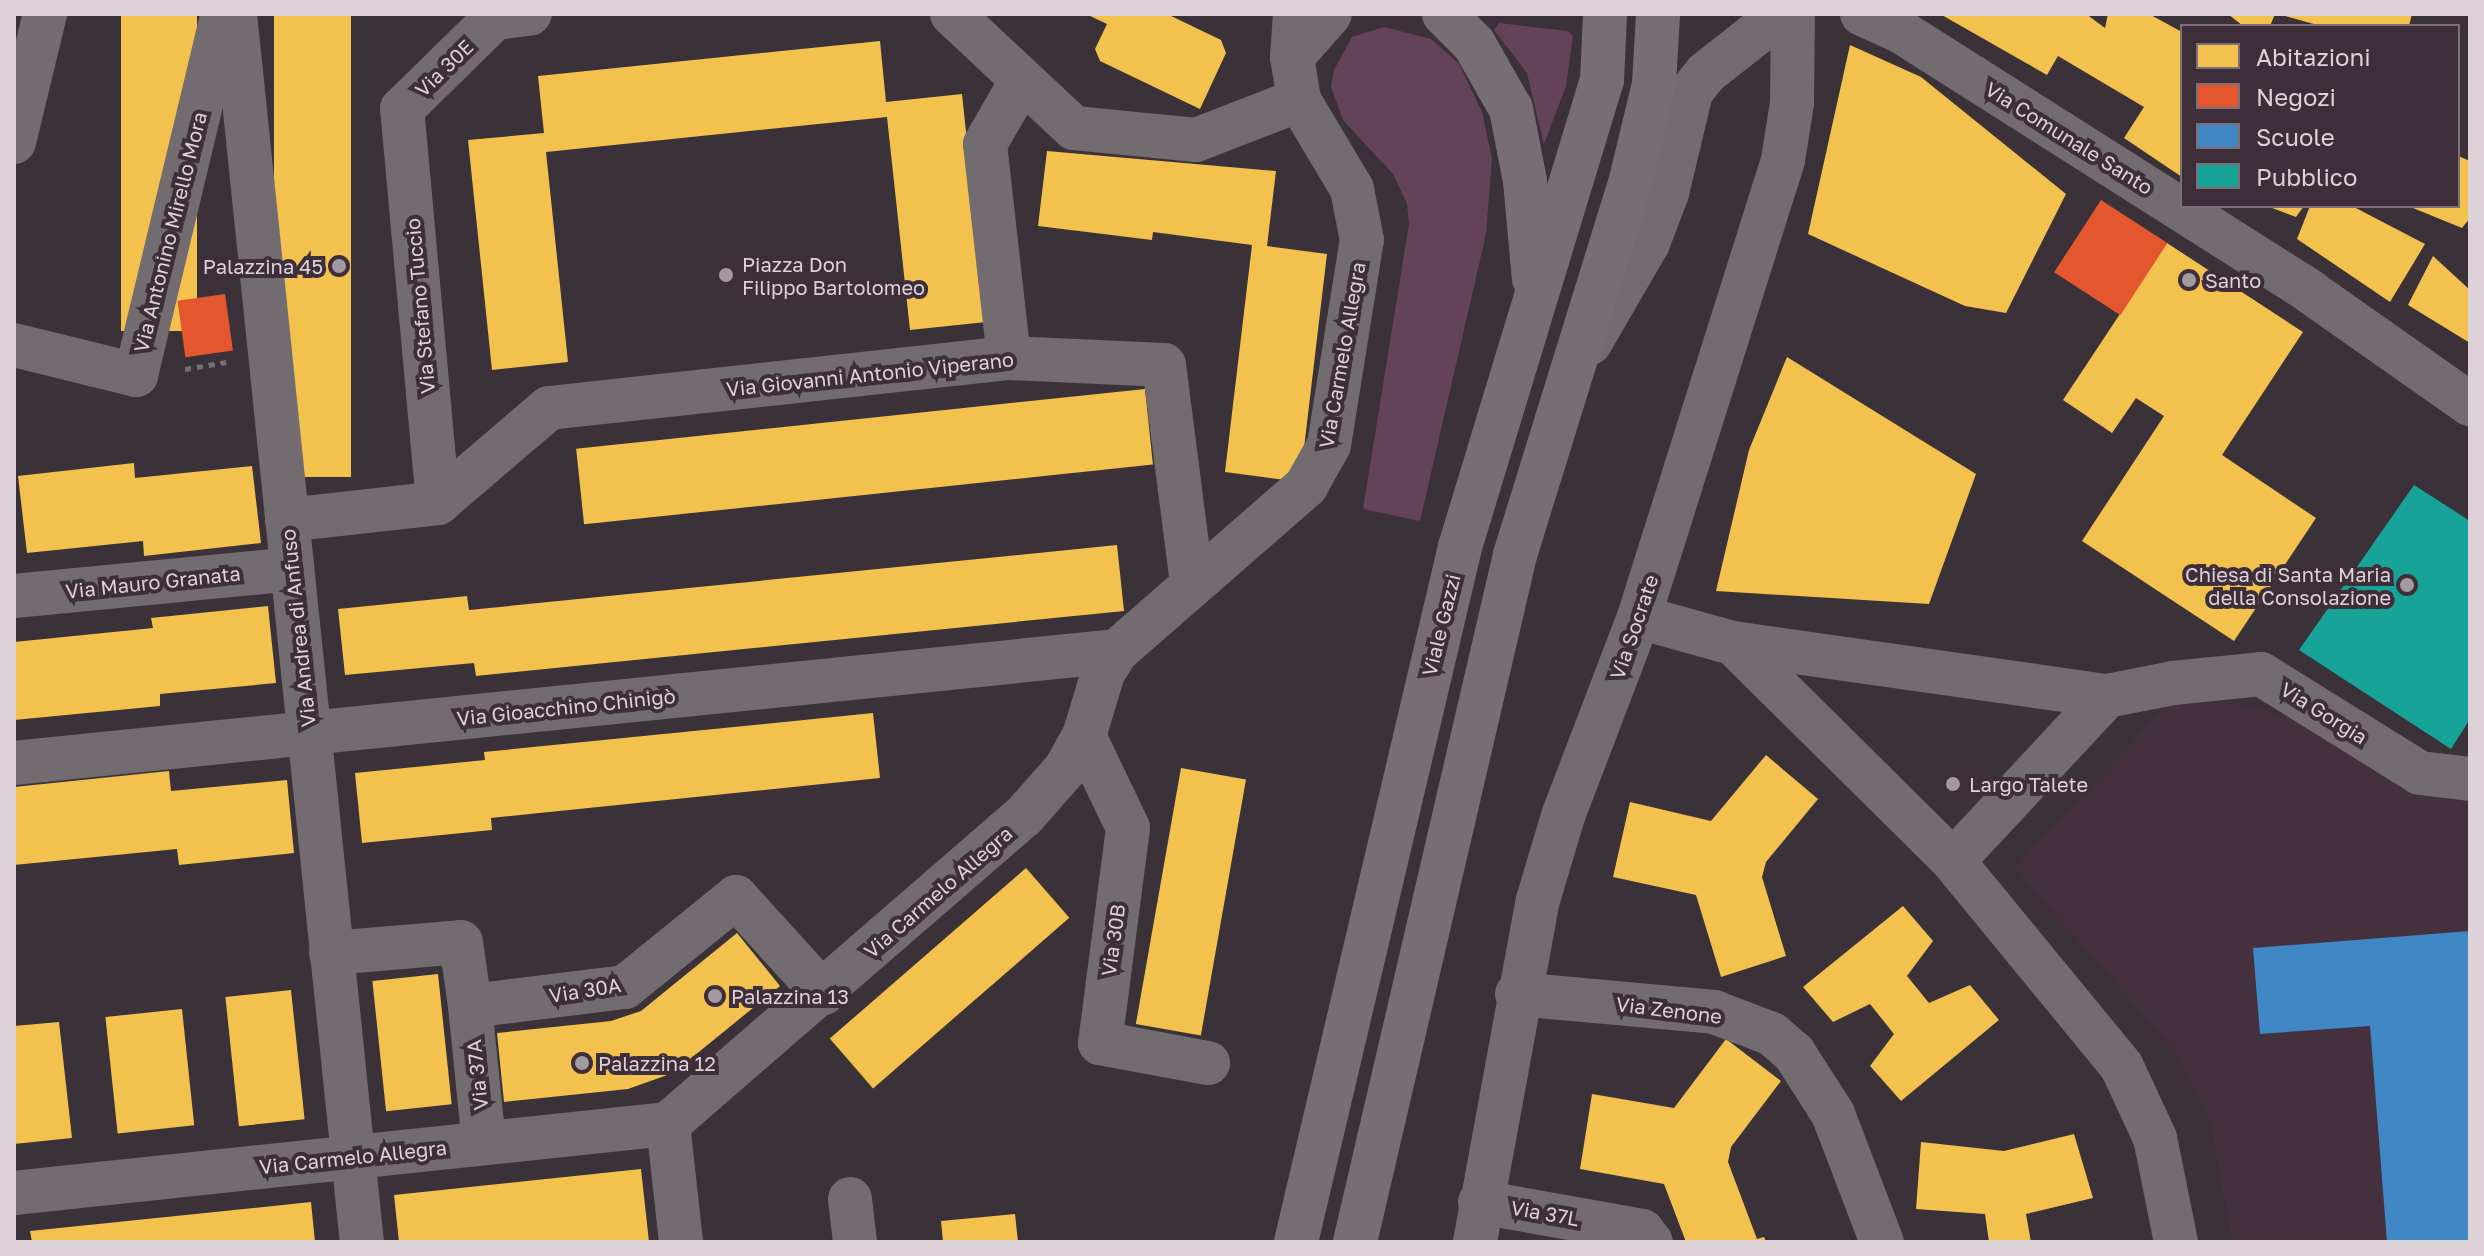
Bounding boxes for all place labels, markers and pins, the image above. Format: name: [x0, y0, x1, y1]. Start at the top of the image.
place label: Piazza Don Filippo Bartolomeo: [742, 252, 925, 299]
place label: Palazzina 45: [203, 254, 323, 278]
marker: Palazzina 45: [330, 257, 348, 275]
marker: Piazza Don Filippo Bartolomeo: [717, 266, 735, 284]
place label: Santo: [2205, 268, 2261, 292]
marker: Santo: [2180, 271, 2198, 289]
place label: Chiesa di Santa Maria della Consolazione: [2185, 562, 2391, 609]
marker: Chiesa di Santa Maria della Consolazione: [2398, 576, 2416, 594]
place label: Largo Talete: [1969, 772, 2088, 796]
marker: Largo Talete: [1944, 775, 1962, 793]
place label: Palazzina 13: [731, 984, 849, 1008]
marker: Palazzina 13: [706, 987, 724, 1005]
place label: Palazzina 12: [598, 1051, 716, 1075]
marker: Palazzina 12: [573, 1054, 591, 1072]

